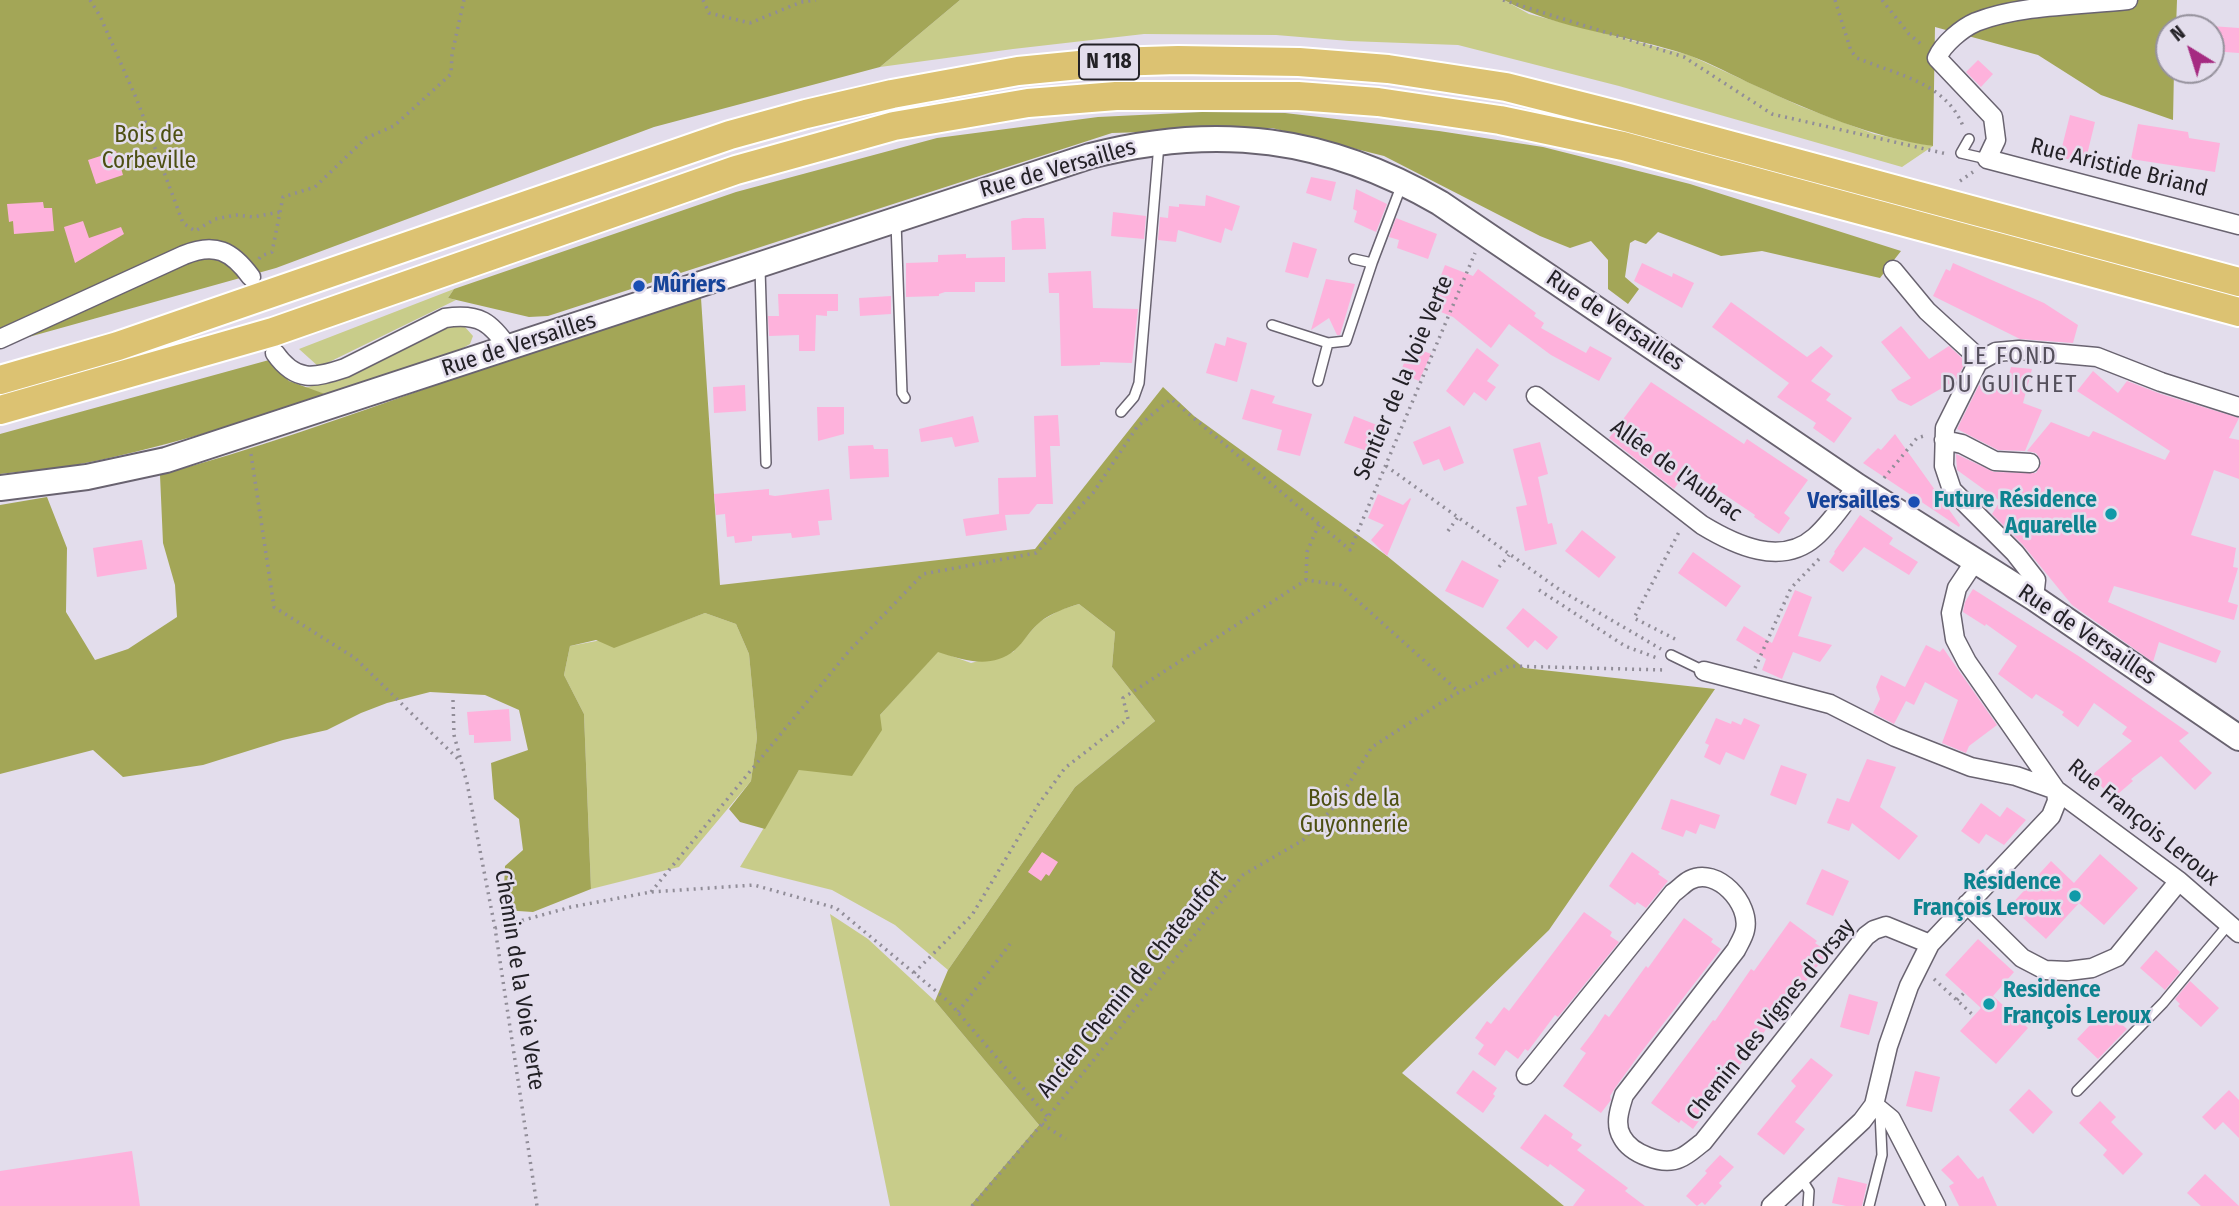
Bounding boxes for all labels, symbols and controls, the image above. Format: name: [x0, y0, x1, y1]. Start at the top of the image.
north arrow: [2155, 14, 2225, 84]
text: N: [2166, 21, 2190, 46]
road number: N 118: [1079, 44, 1139, 80]
park label: Bois de Corbeville: [102, 122, 196, 176]
street label: Rue Aristide Briand: [2028, 133, 2210, 203]
street label: Rue de Versailles: [977, 134, 1139, 204]
street label: Rue de Versailles: [1541, 265, 1689, 377]
place label: Mûriers: [653, 272, 726, 300]
street label: Sentier de la Voie Verte: [1348, 272, 1460, 484]
marker: Mûriers: [631, 278, 647, 294]
street label: Rue de Versailles: [438, 307, 600, 383]
district label: LE FOND DU GUICHET: [1943, 343, 2077, 399]
street label: Allée de l'Aubrac: [1605, 414, 1747, 528]
place label: Future Résidence Aquarelle: [1934, 487, 2097, 541]
place label: Versailles: [1807, 488, 1900, 516]
marker: Versailles: [1906, 494, 1922, 510]
marker: Future Résidence Aquarelle: [2103, 506, 2119, 522]
street label: Rue de Versailles: [2013, 579, 2161, 691]
street label: Rue François Leroux: [2062, 754, 2224, 892]
park label: Bois de la Guyonnerie: [1300, 786, 1408, 840]
street label: Ancien Chemin de Chateaufort: [1032, 865, 1232, 1103]
street label: Chemin de la Voie Verte: [488, 868, 550, 1092]
place label: Résidence François Leroux: [1913, 869, 2061, 923]
marker: Résidence François Leroux: [2067, 888, 2083, 904]
street label: Chemin des Vignes d'Orsay: [1681, 913, 1861, 1127]
place label: Residence François Leroux: [2003, 977, 2151, 1031]
marker: Residence François Leroux: [1981, 996, 1997, 1012]

